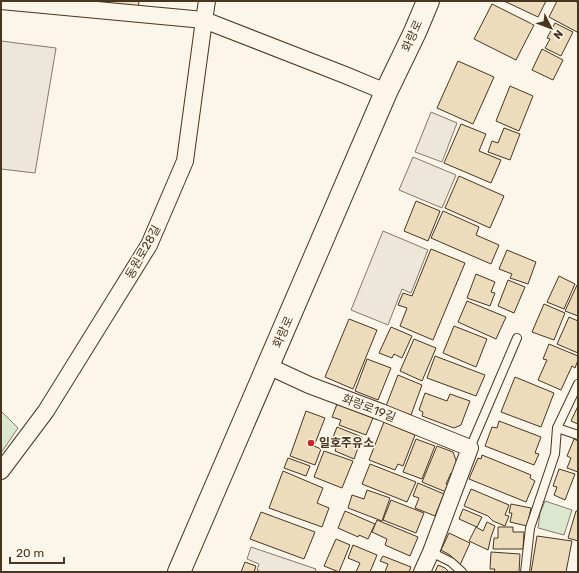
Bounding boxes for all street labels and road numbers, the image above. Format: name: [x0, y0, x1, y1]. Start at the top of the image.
street label: 화랑로: [399, 18, 425, 54]
street label: 동원로28길: [123, 223, 163, 281]
street label: 화랑로: [270, 314, 296, 350]
street label: 화랑로19길: [340, 391, 398, 425]

